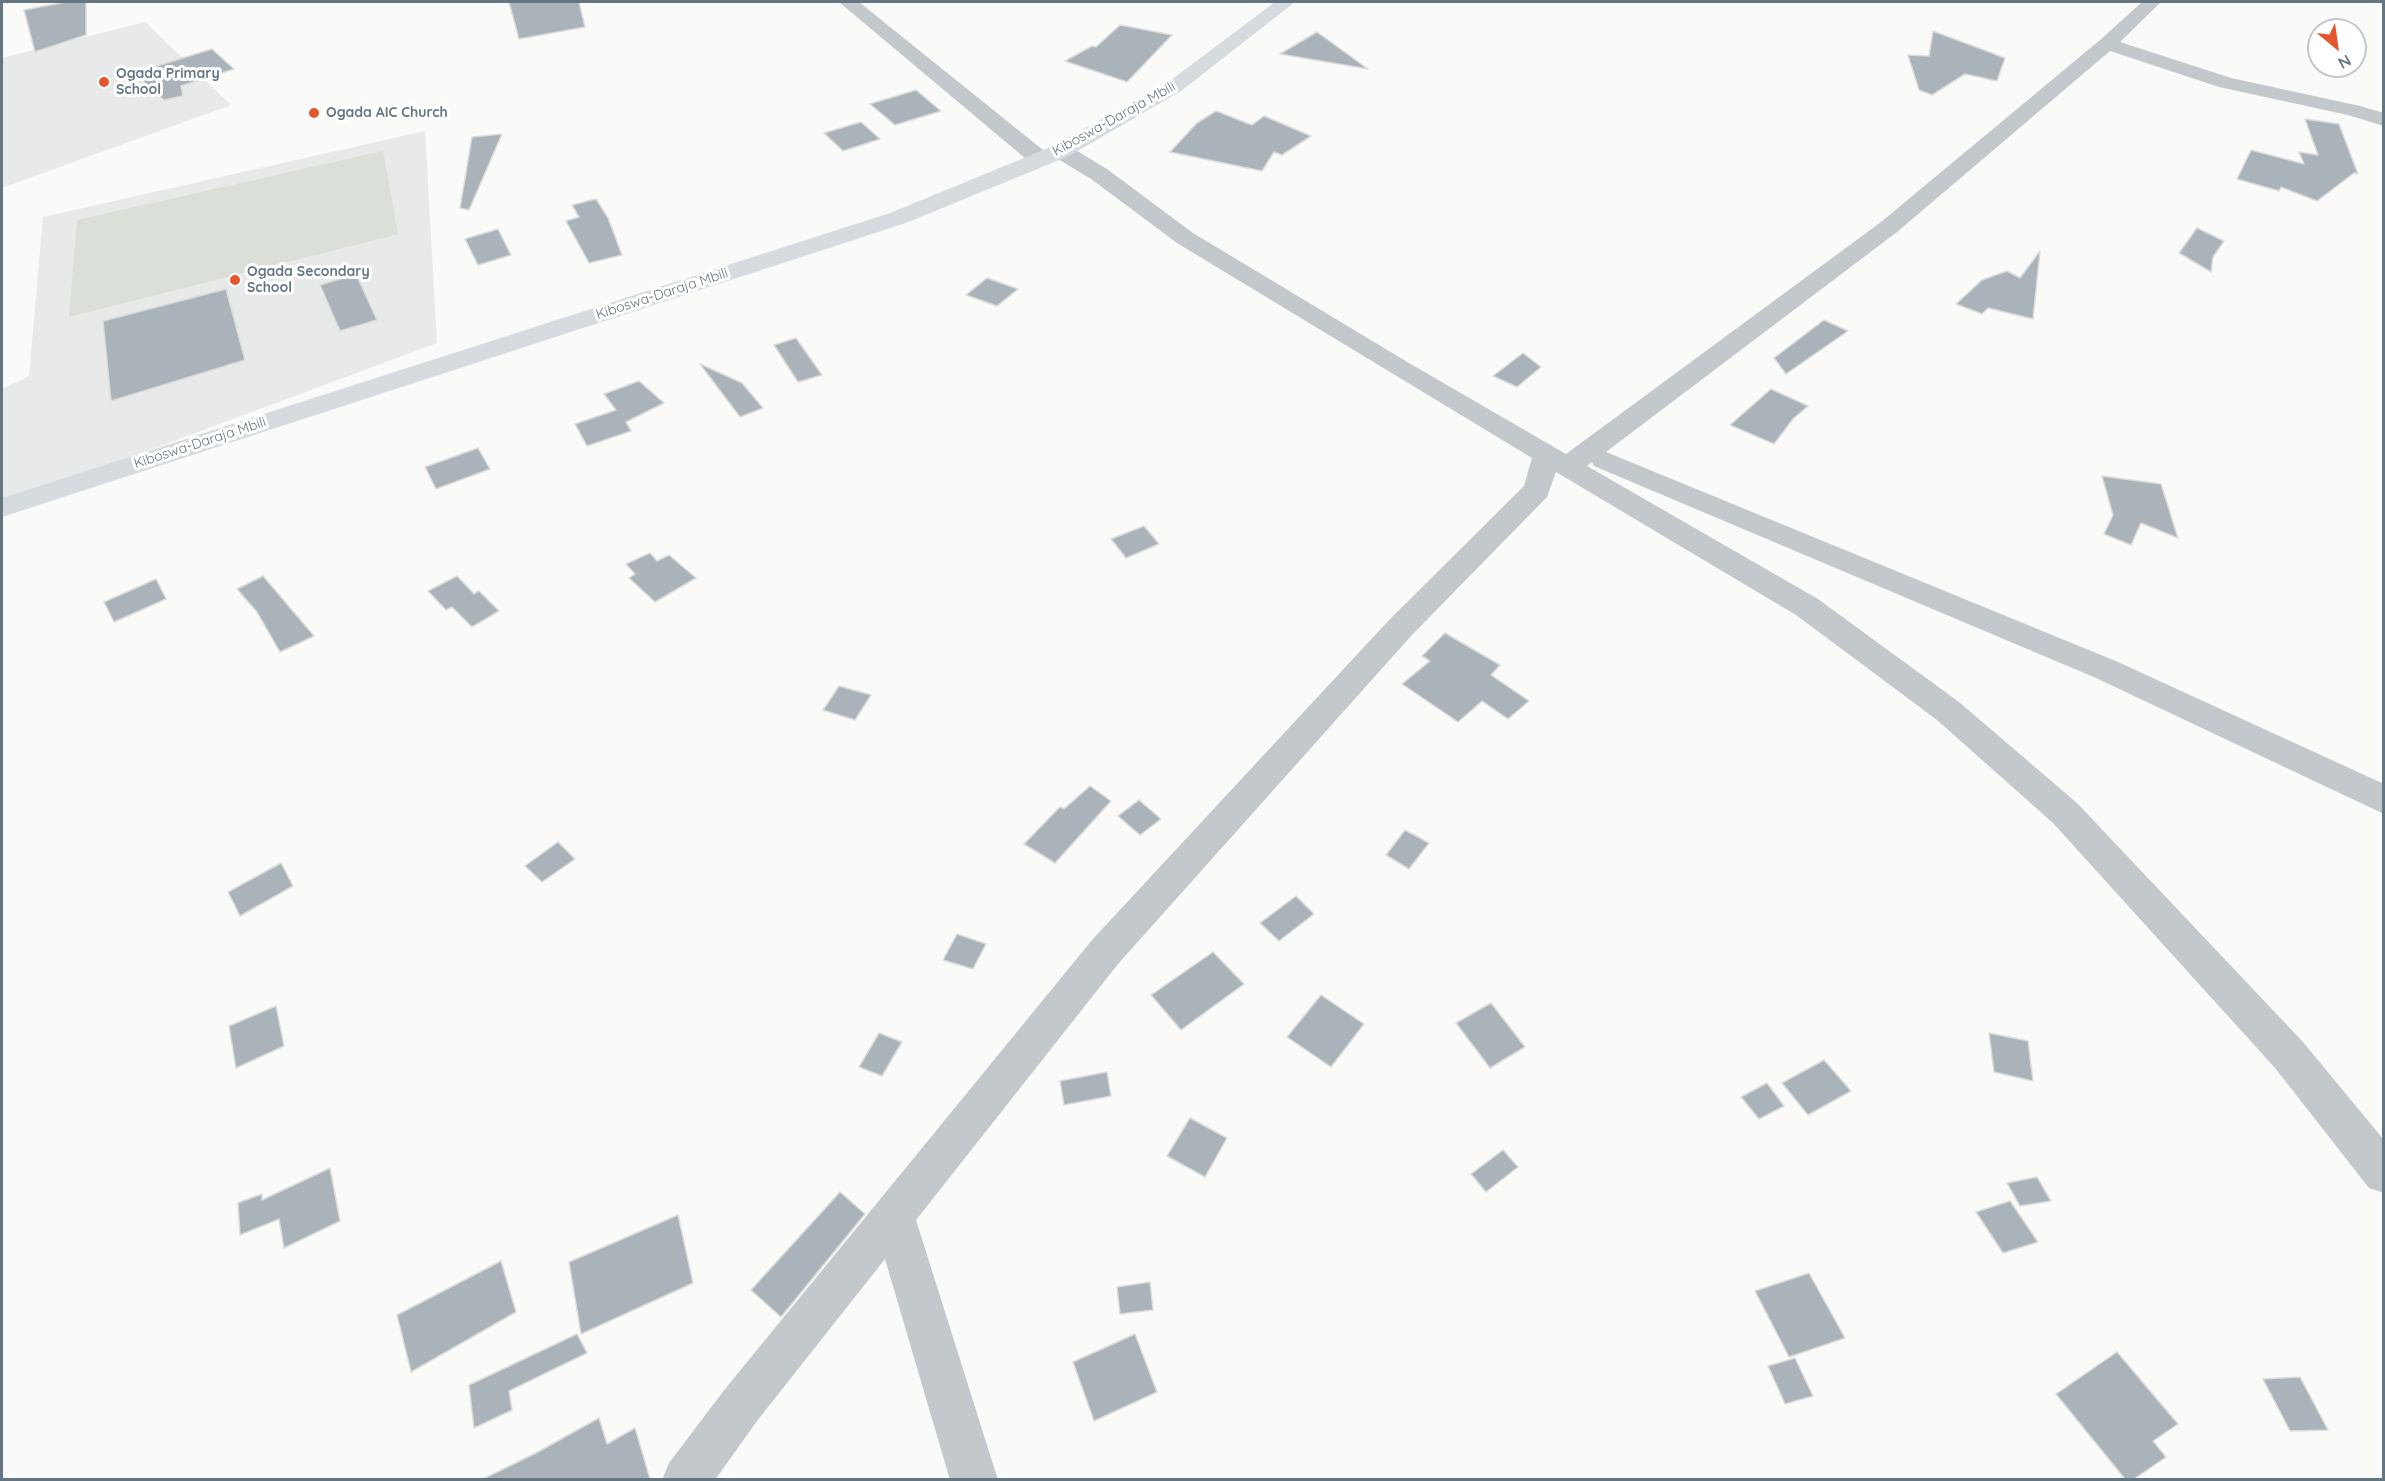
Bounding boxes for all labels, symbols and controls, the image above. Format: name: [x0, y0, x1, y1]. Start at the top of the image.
north arrow: [2307, 18, 2367, 78]
text: N: [2335, 50, 2355, 74]
place label: Ogada Primary School: [116, 66, 220, 98]
marker: Ogada Primary School: [97, 75, 111, 89]
street label: Kiboswa-Daraja Mbili: [1050, 78, 1178, 160]
place label: Ogada AIC Church: [326, 105, 448, 121]
marker: Ogada AIC Church: [307, 106, 321, 120]
place label: Ogada Secondary School: [247, 264, 370, 296]
street label: Kiboswa-Daraja Mbili: [594, 265, 730, 323]
marker: Ogada Secondary School: [228, 273, 242, 287]
street label: Kiboswa-Daraja Mbili: [132, 414, 268, 472]

